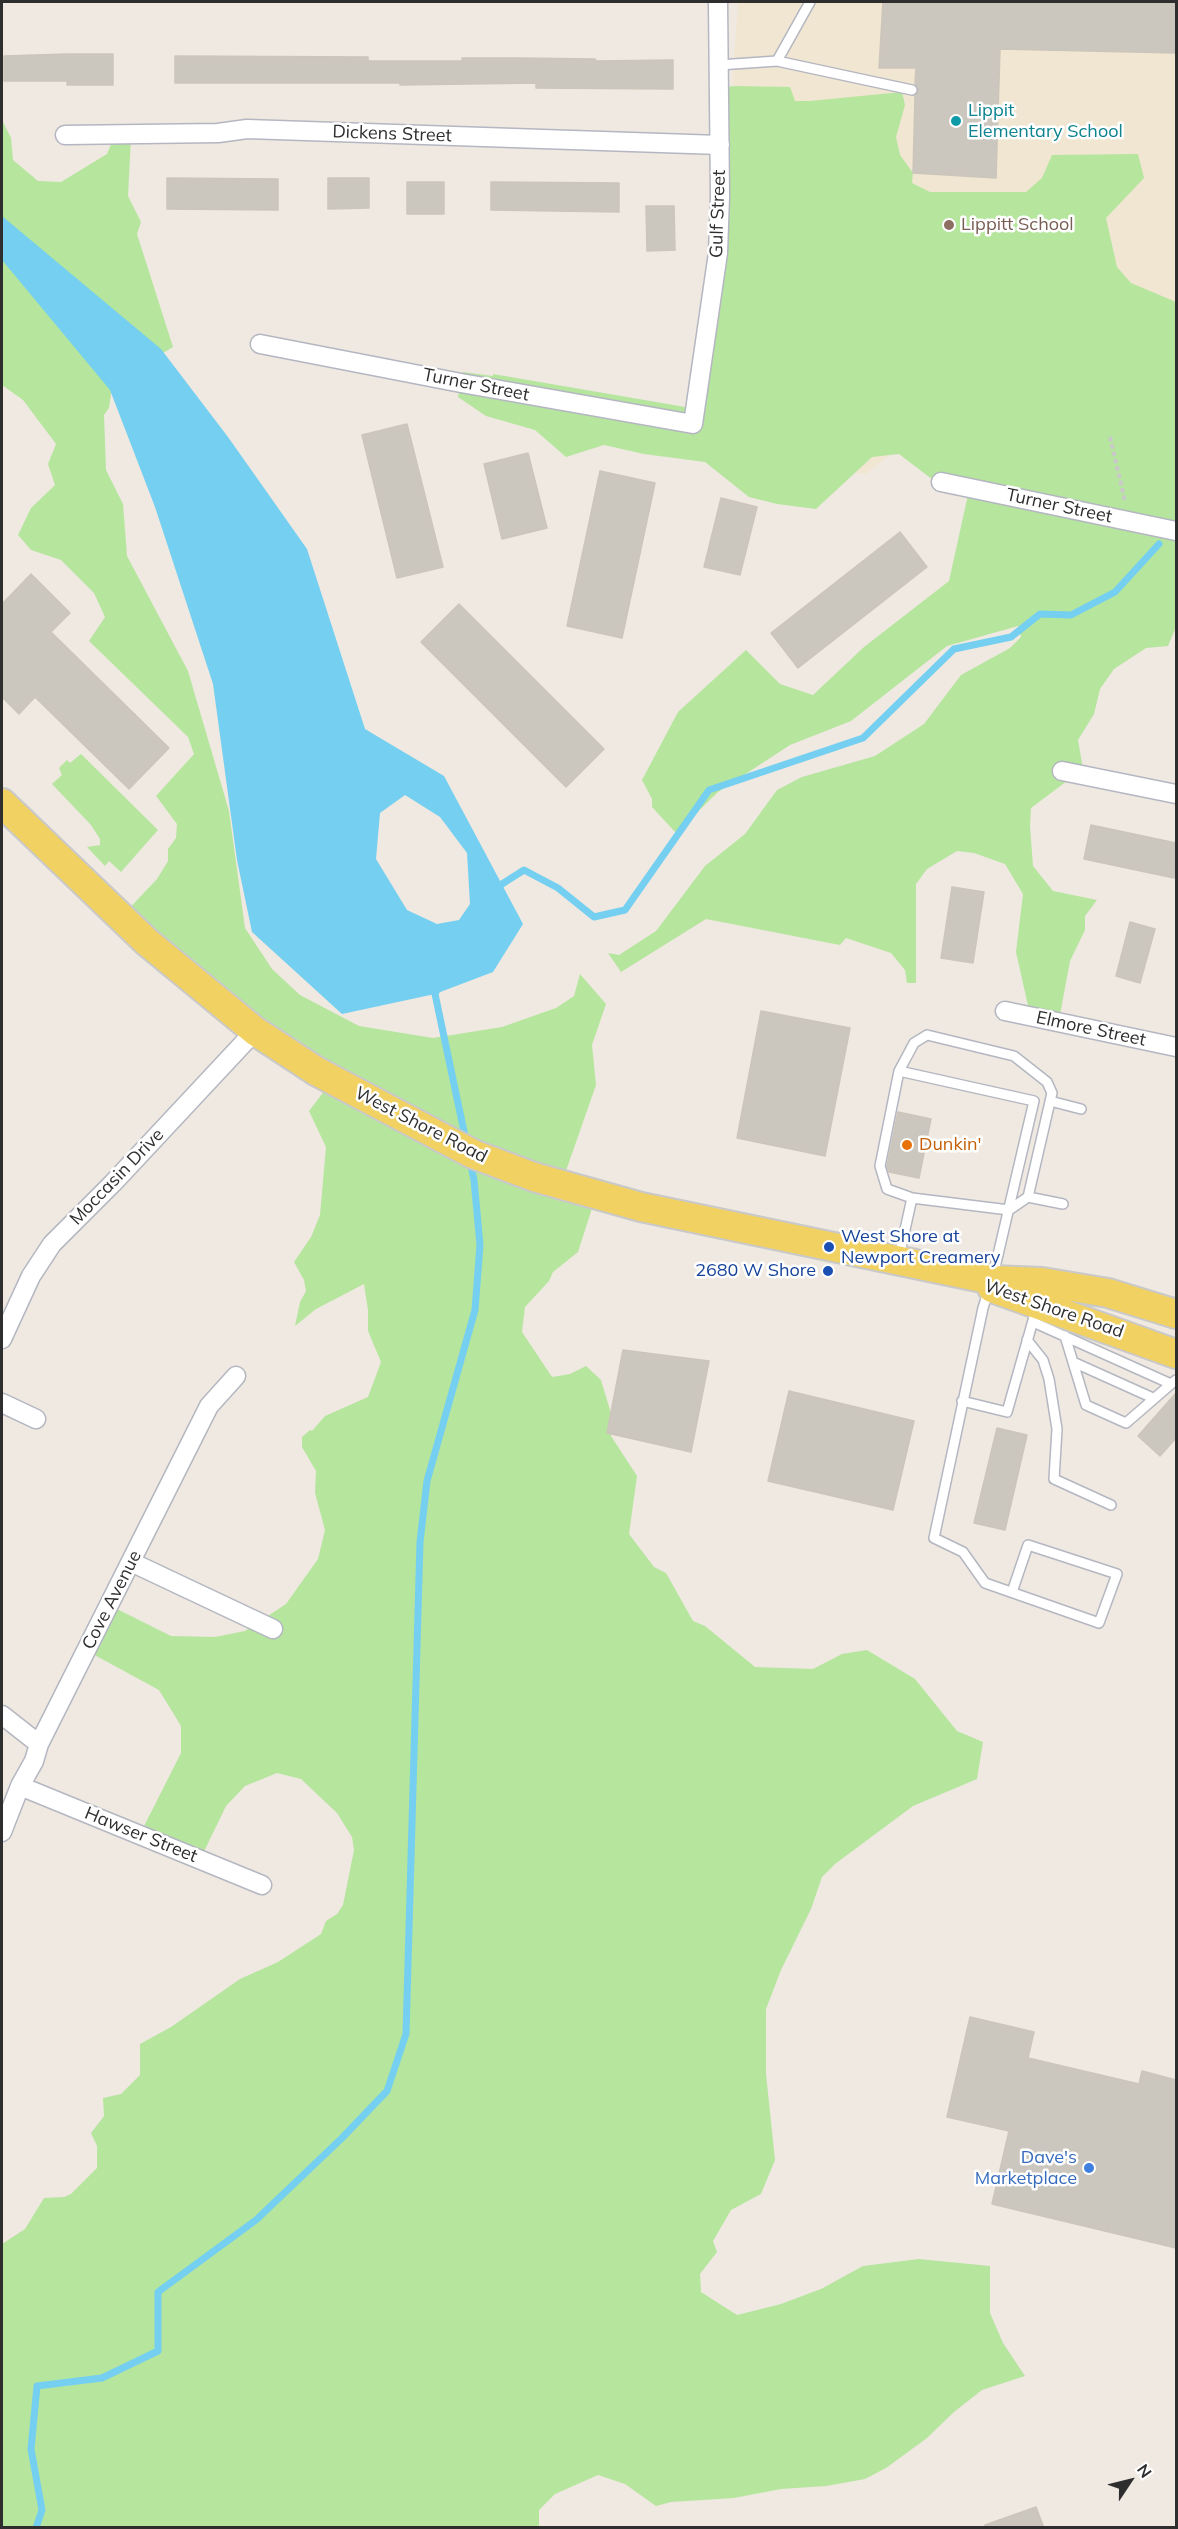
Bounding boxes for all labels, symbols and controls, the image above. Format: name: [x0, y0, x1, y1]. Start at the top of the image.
place label: Lippit Elementary School: [968, 100, 1123, 142]
marker: Lippit Elementary School: [949, 114, 963, 128]
street label: Dickens Street: [332, 121, 452, 147]
street label: Gulf Street: [706, 169, 730, 259]
place label: Lippitt School: [961, 214, 1074, 236]
marker: Lippitt School: [942, 218, 956, 232]
street label: Turner Street: [421, 364, 531, 406]
street label: Turner Street: [1004, 484, 1114, 528]
street label: Elmore Street: [1034, 1007, 1148, 1051]
street label: West Shore Road: [351, 1082, 491, 1168]
street label: Moccasin Drive: [65, 1124, 169, 1230]
place label: Dunkin': [919, 1134, 981, 1156]
marker: Dunkin': [900, 1138, 914, 1152]
place label: West Shore at Newport Creamery: [841, 1226, 1000, 1268]
marker: West Shore at Newport Creamery: [822, 1240, 836, 1254]
place label: 2680 W Shore: [695, 1260, 816, 1282]
marker: 2680 W Shore: [821, 1264, 835, 1278]
street label: West Shore Road: [982, 1275, 1126, 1343]
street label: Cove Avenue: [78, 1547, 146, 1653]
street label: Hawser Street: [81, 1803, 201, 1867]
place label: Dave's Marketplace: [975, 2147, 1077, 2190]
marker: Dave's Marketplace: [1082, 2161, 1096, 2175]
north arrow: [1100, 2451, 1160, 2511]
text: N: [1133, 2460, 1156, 2481]

